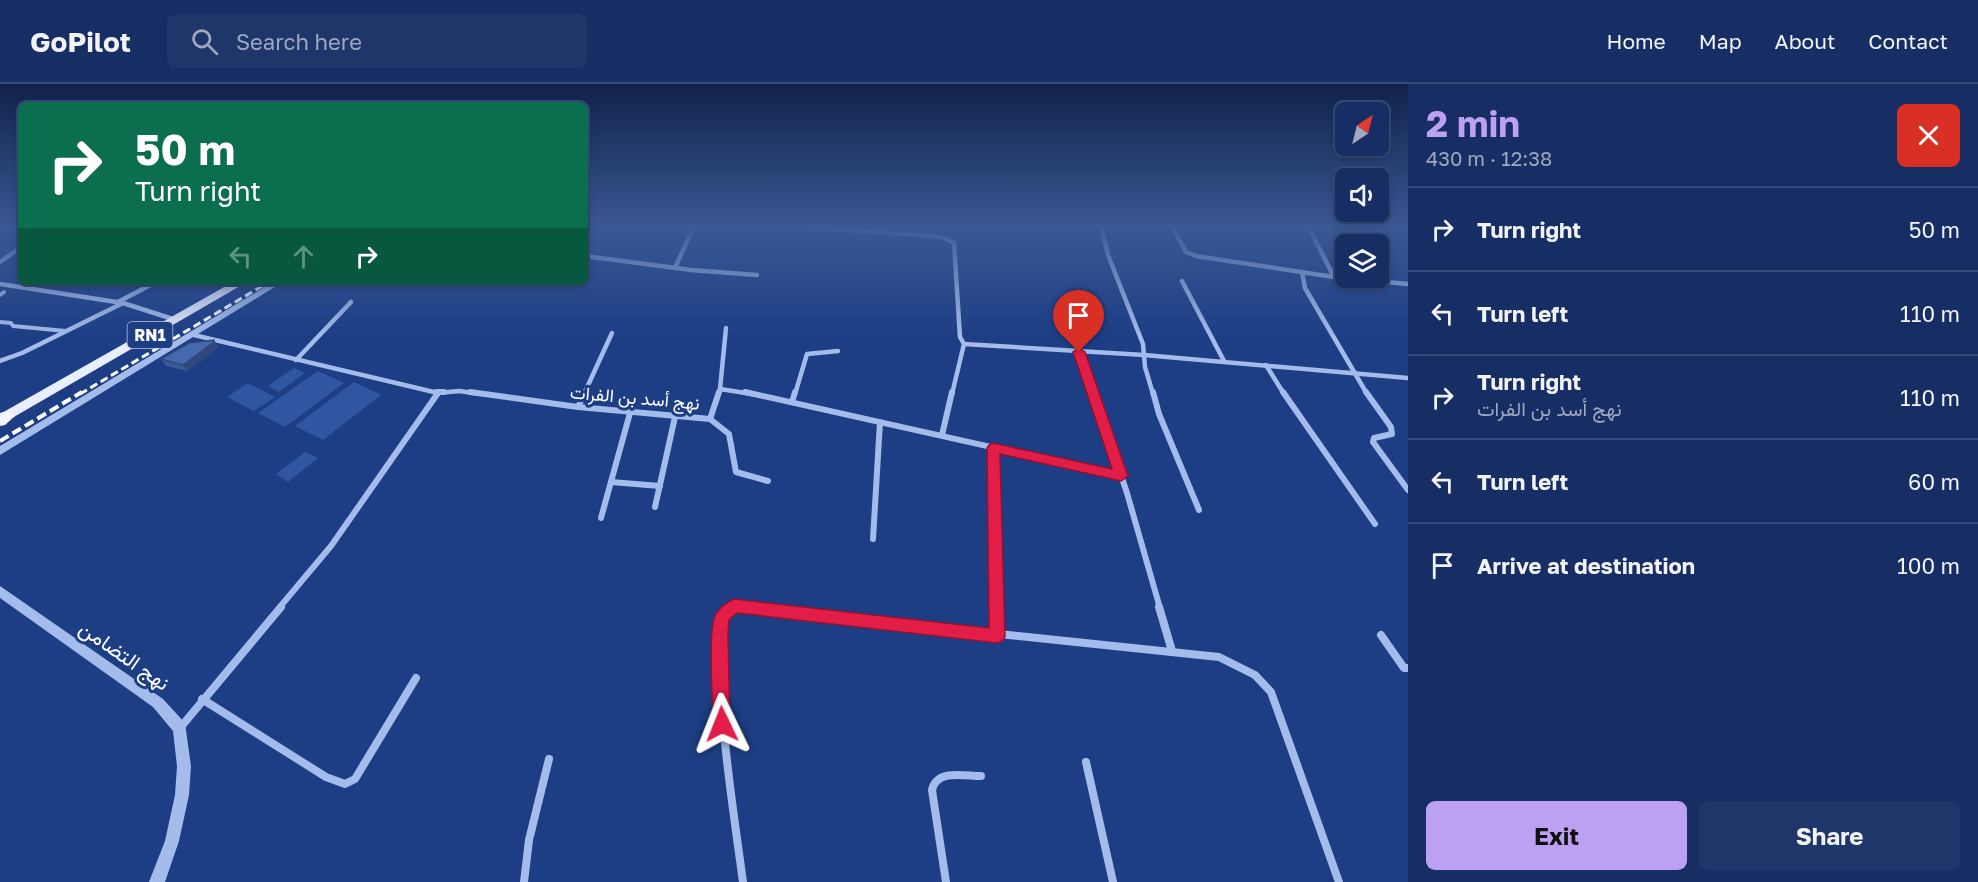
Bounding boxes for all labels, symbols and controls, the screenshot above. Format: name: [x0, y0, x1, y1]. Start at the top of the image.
search box: [167, 14, 587, 68]
text: GoPilot: [30, 25, 131, 58]
icon: search: [188, 25, 221, 58]
text: Search here: [236, 28, 362, 55]
text: Home: [1606, 28, 1666, 54]
text: Map: [1699, 28, 1742, 54]
text: About: [1775, 28, 1835, 54]
text: Contact: [1868, 28, 1948, 54]
north arrow: [1335, 102, 1389, 156]
map controls: [1335, 102, 1389, 288]
text: 2 min: [1426, 102, 1520, 145]
button: close: [1897, 104, 1960, 167]
text: 50 m: [135, 124, 235, 174]
icon: right: [36, 126, 114, 204]
text: 430 m · 12:38: [1426, 146, 1552, 170]
button: sound: [1335, 168, 1389, 222]
text: Turn right: [135, 175, 261, 207]
icon: right: [1426, 213, 1459, 246]
text: Turn right: [1477, 216, 1581, 243]
text: 50 m: [1909, 216, 1960, 243]
button: layers: [1335, 234, 1389, 288]
icon: left: [224, 240, 257, 273]
icon: ahead: [287, 240, 320, 273]
icon: right: [350, 240, 383, 273]
pin: [1053, 290, 1104, 352]
icon: left: [1426, 297, 1459, 330]
icon: arrive: [1062, 299, 1095, 332]
text: Turn left: [1477, 300, 1568, 327]
text: 110 m: [1900, 300, 1960, 327]
road number: RN1: [128, 322, 172, 348]
text: Turn right: [1477, 368, 1581, 395]
street label: نهج أسد بن الفرات: [569, 380, 701, 416]
icon: right: [1426, 381, 1459, 414]
text: 110 m: [1900, 384, 1960, 411]
text: نهج أسد بن الفرات: [1477, 396, 1622, 420]
icon: left: [1426, 465, 1459, 498]
text: Turn left: [1477, 468, 1568, 495]
text: 60 m: [1908, 468, 1960, 495]
icon: arrive: [1426, 549, 1459, 582]
text: Arrive at destination: [1477, 552, 1695, 579]
text: 100 m: [1897, 552, 1960, 579]
street label: نهج التضامن: [74, 614, 175, 697]
position arrow: [690, 692, 754, 756]
button: Exit: [1426, 801, 1687, 870]
button: Share: [1699, 801, 1960, 870]

